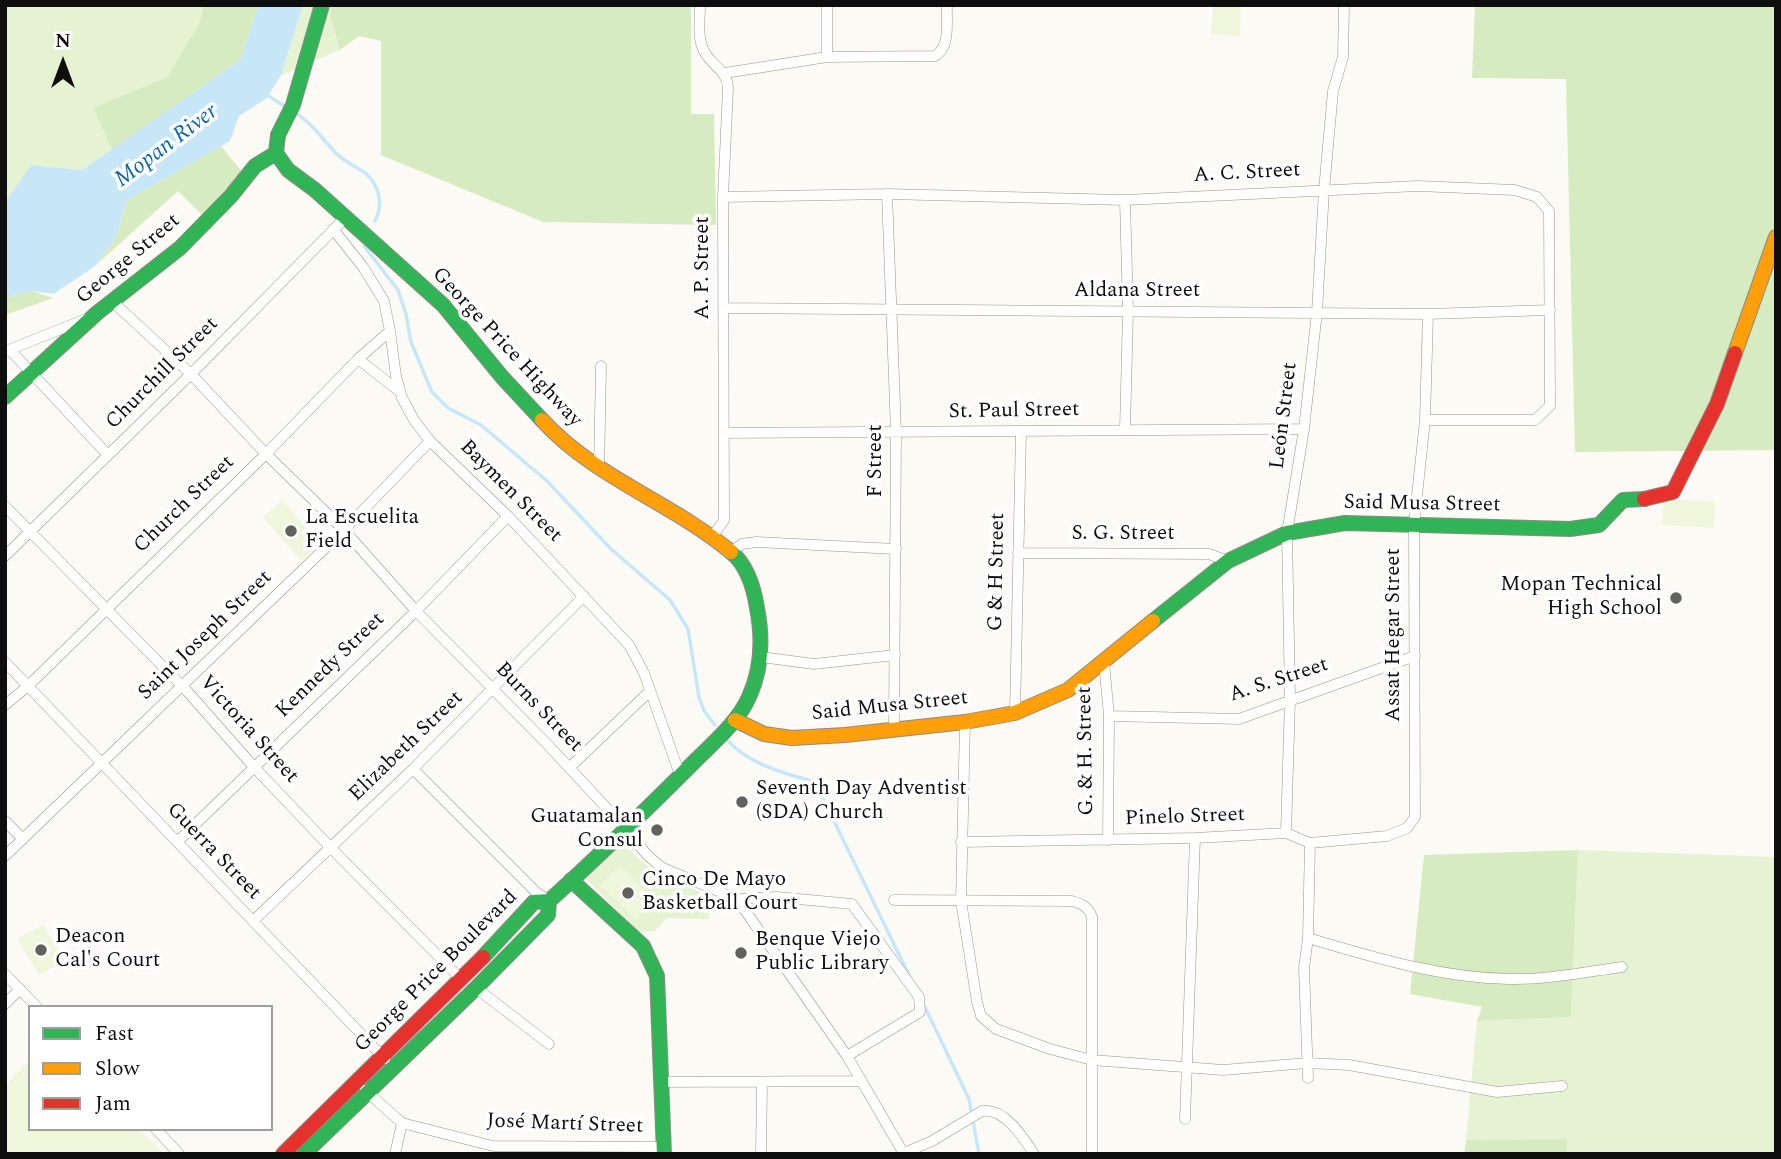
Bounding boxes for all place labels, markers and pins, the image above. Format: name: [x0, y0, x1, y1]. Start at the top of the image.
place label: La Escuelita Field: [305, 506, 419, 556]
marker: La Escuelita Field: [283, 523, 299, 539]
place label: Mopan Technical High School: [1500, 573, 1662, 623]
marker: Mopan Technical High School: [1668, 590, 1684, 606]
place label: Seventh Day Adventist (SDA) Church: [756, 777, 967, 827]
marker: Seventh Day Adventist (SDA) Church: [734, 794, 750, 810]
place label: Guatamalan Consul: [530, 805, 643, 855]
marker: Guatamalan Consul: [649, 822, 665, 838]
place label: Cinco De Mayo Basketball Court: [642, 868, 798, 918]
marker: Cinco De Mayo Basketball Court: [620, 885, 636, 901]
place label: Deacon Cal's Court: [55, 925, 160, 975]
place label: Benque Viejo Public Library: [755, 928, 889, 978]
marker: Deacon Cal's Court: [33, 942, 49, 958]
marker: Benque Viejo Public Library: [733, 945, 749, 961]

